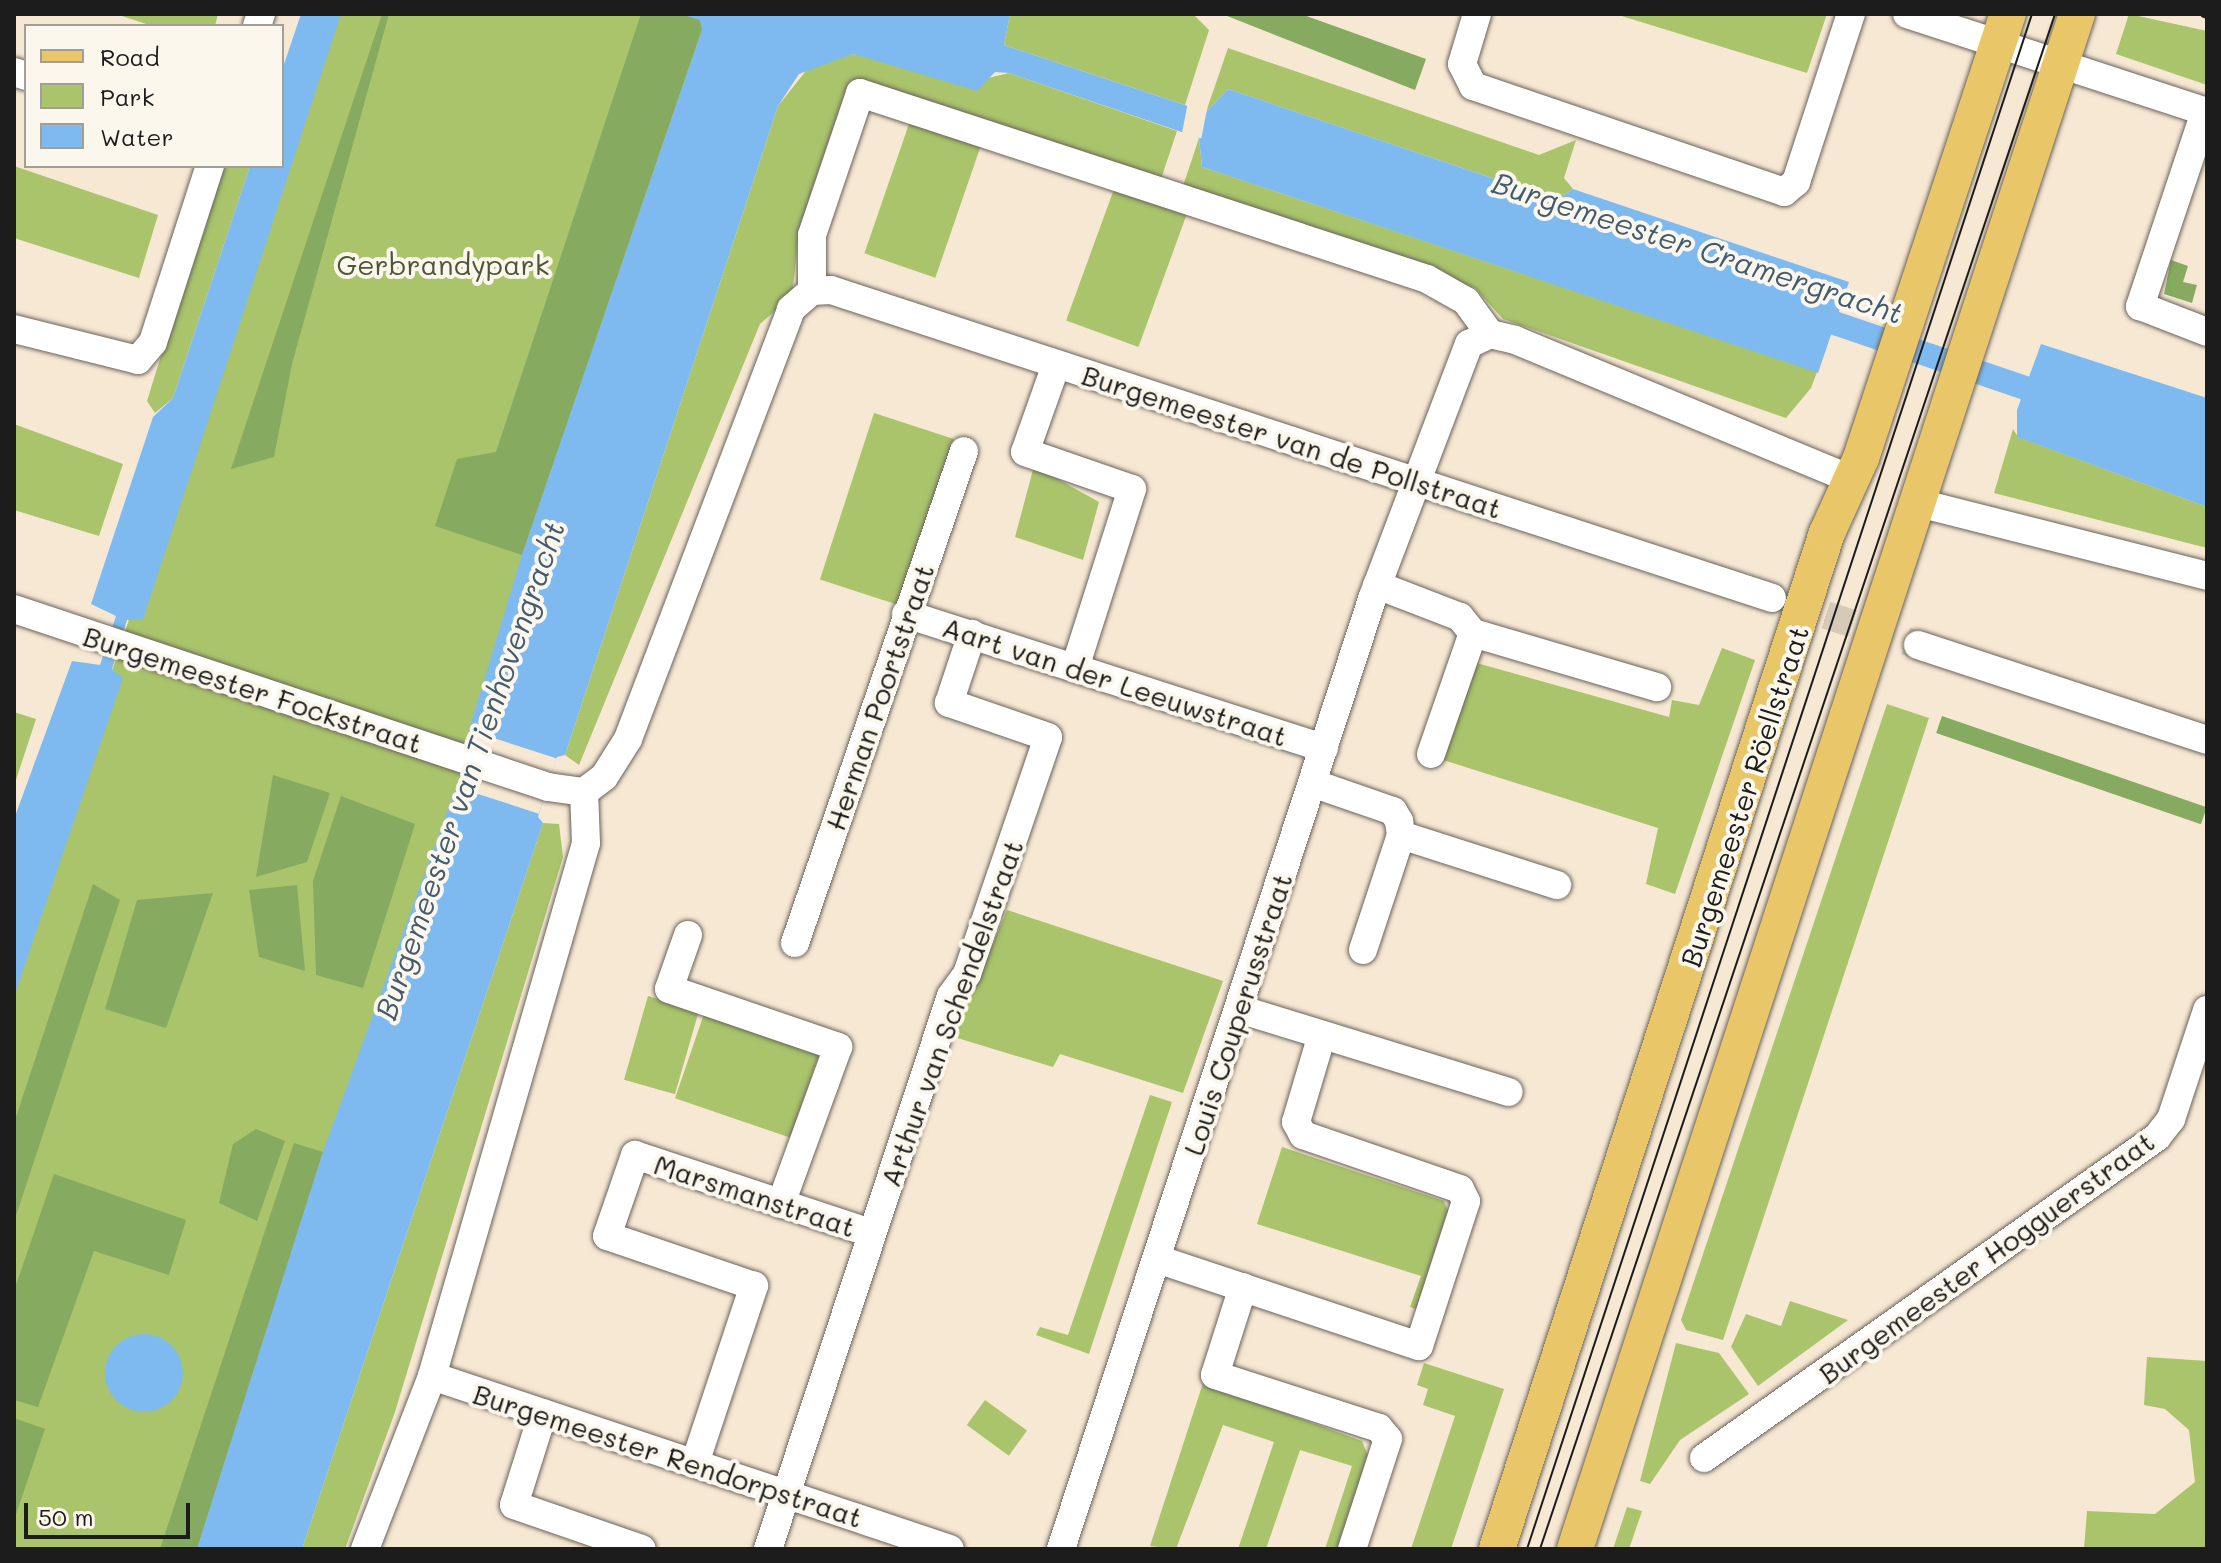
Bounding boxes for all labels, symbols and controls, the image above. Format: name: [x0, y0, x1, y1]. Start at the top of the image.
legend: [24, 24, 284, 168]
text: Road: [100, 41, 160, 72]
text: Park: [100, 81, 154, 112]
text: Water: [100, 121, 174, 152]
water label: Burgemeester Cramergracht: [1488, 163, 1908, 331]
park label: Gerbrandypark: [337, 247, 549, 281]
street label: Burgemeester van de Pollstraat: [1078, 357, 1506, 525]
water label: Burgemeester van Tienhovengracht: [367, 516, 571, 1024]
street label: Herman Poortstraat: [818, 559, 940, 835]
street label: Aart van der Leeuwstraat: [938, 609, 1292, 753]
street label: Burgemeester Fockstraat: [79, 618, 427, 760]
street label: Burgemeester Röellstraat: [1673, 621, 1815, 971]
street label: Arthur van Schendelstraat: [872, 835, 1030, 1191]
street label: Louis Couperusstraat: [1176, 869, 1298, 1159]
street label: Burgemeester Hogguerstraat: [1812, 1124, 2160, 1390]
street label: Marsmanstraat: [650, 1147, 860, 1243]
street label: Burgemeester Rendorpstraat: [469, 1376, 867, 1534]
scale bar: [28, 1487, 194, 1537]
text: 50 m: [38, 1501, 94, 1532]

